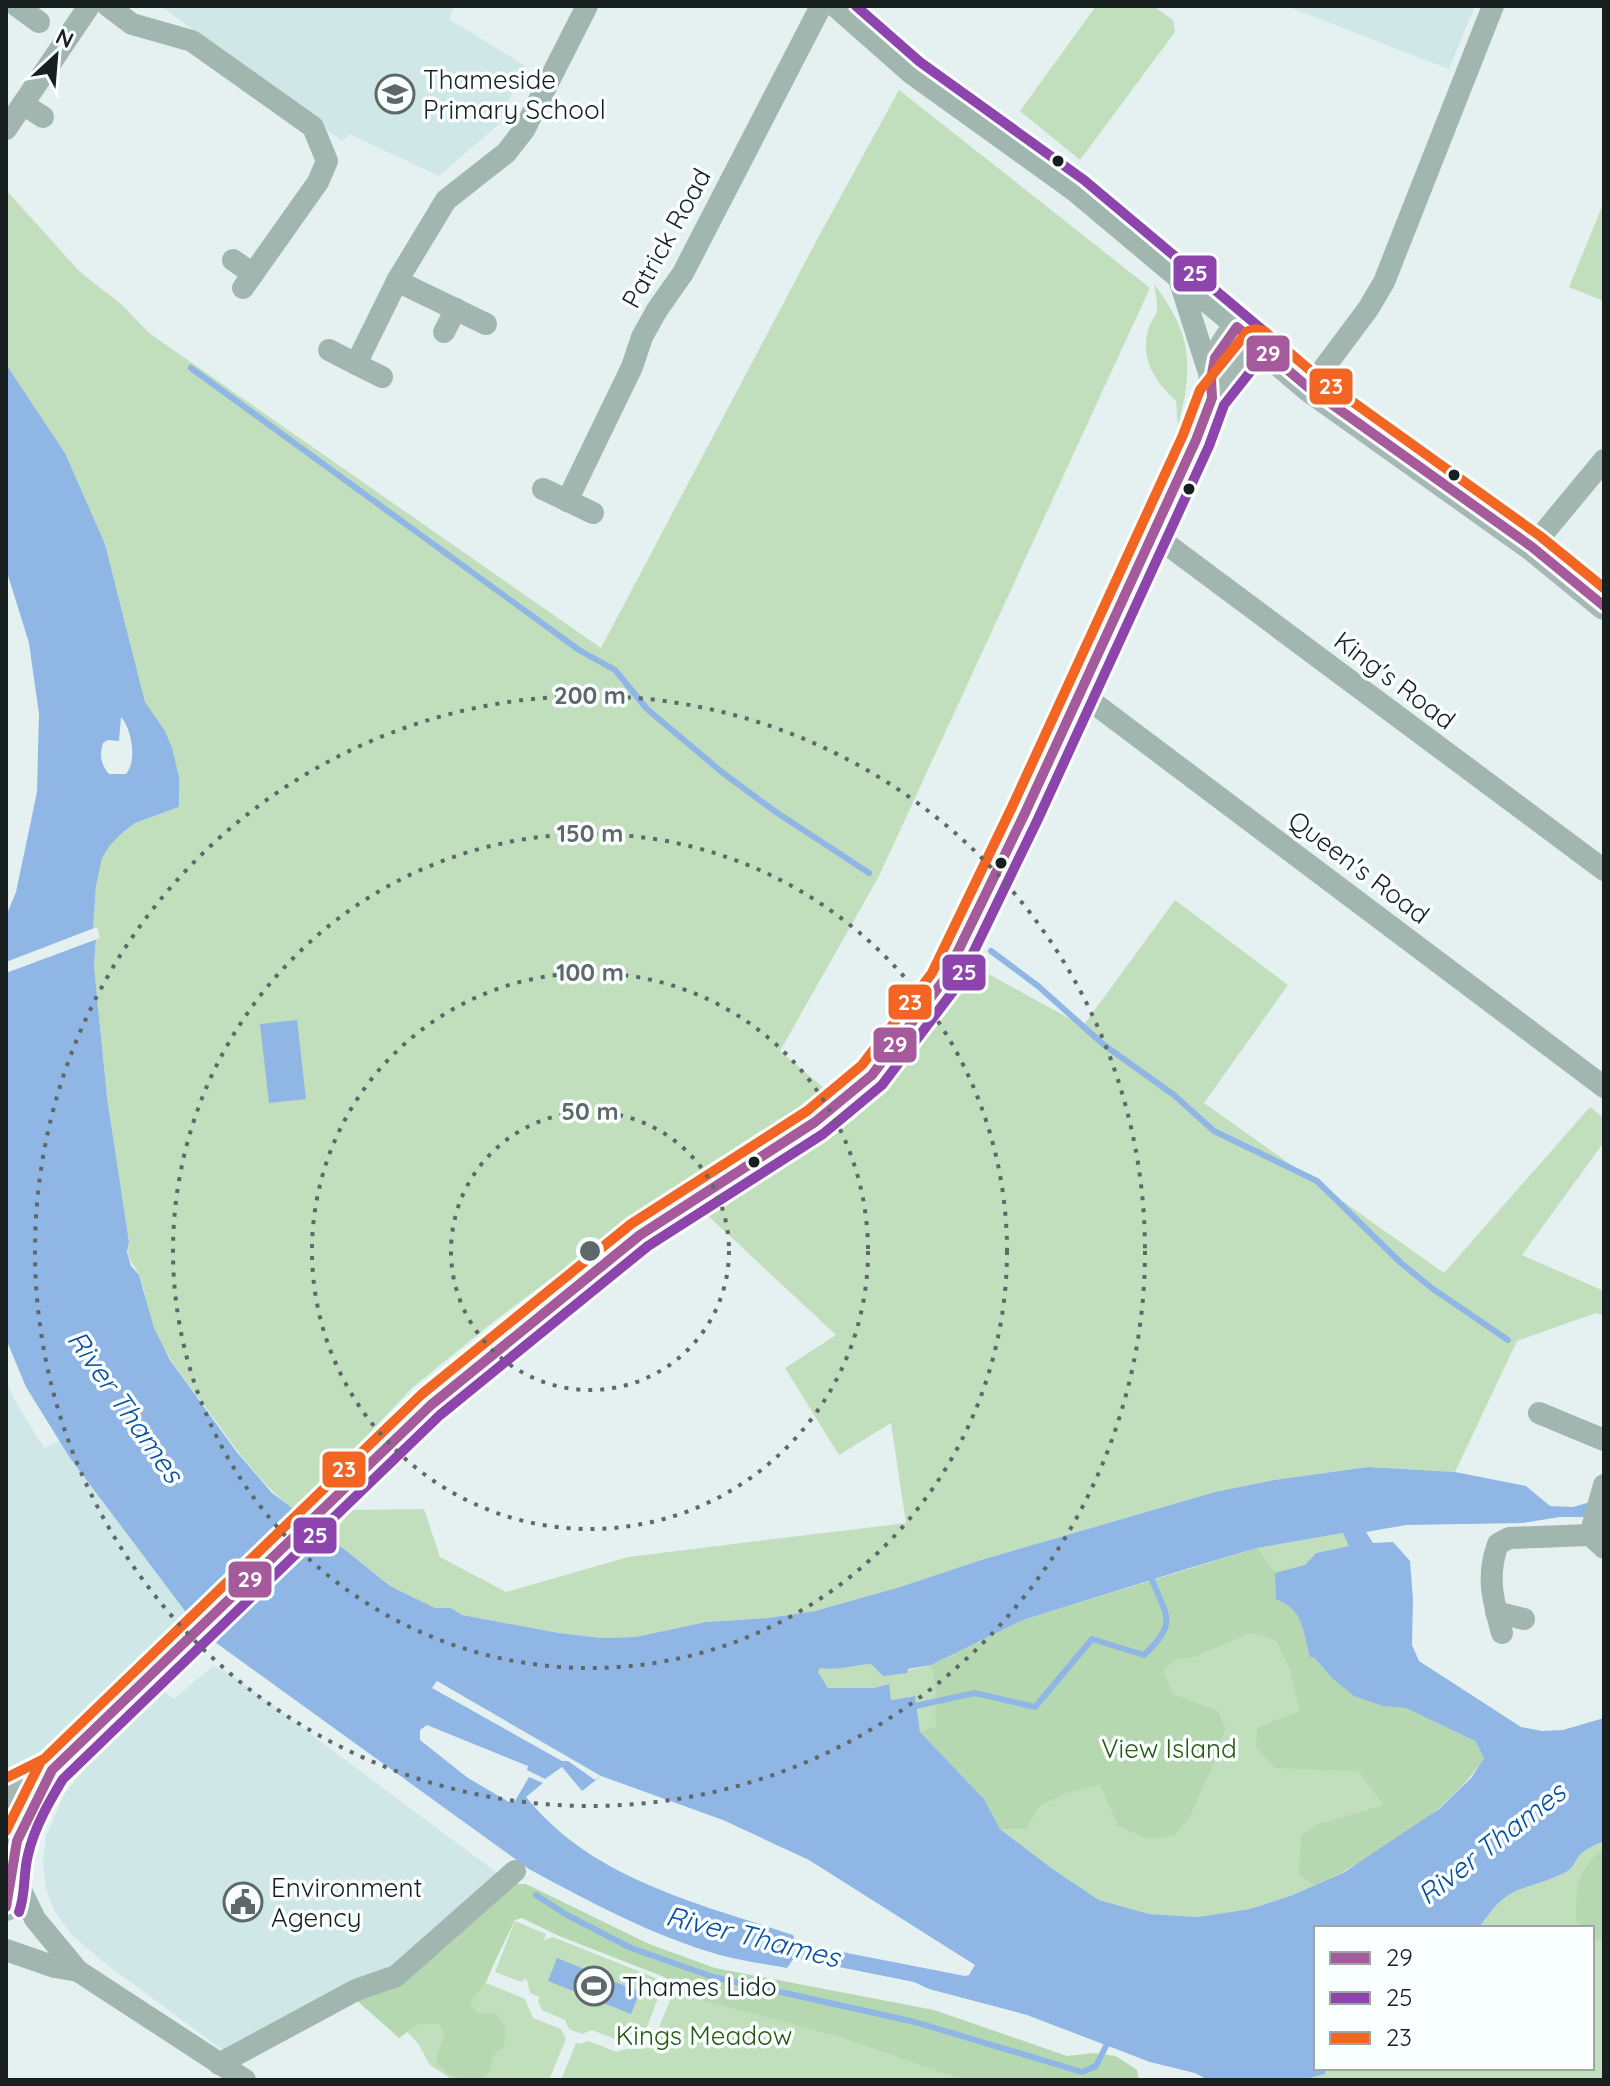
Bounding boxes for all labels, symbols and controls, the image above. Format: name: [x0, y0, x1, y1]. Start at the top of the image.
north arrow: [16, 16, 96, 96]
text: N: [51, 22, 78, 54]
place label: Thameside Primary School: [423, 63, 606, 126]
school or university icon: Thameside Primary School: [374, 73, 416, 115]
unlabelled marker: [1050, 153, 1066, 169]
street label: Patrick Road: [614, 162, 718, 314]
line badge: 25: [1172, 254, 1218, 293]
text: 25: [1182, 259, 1208, 287]
line badge: 29: [1245, 334, 1291, 373]
text: 29: [1255, 339, 1281, 367]
line badge: 23: [1308, 367, 1354, 406]
text: 23: [1319, 372, 1343, 400]
unlabelled marker: [1446, 467, 1462, 483]
unlabelled marker: [1181, 481, 1197, 497]
street label: King's Road: [1328, 624, 1462, 736]
text: 200 m: [554, 680, 626, 710]
street label: Queen's Road: [1282, 803, 1436, 931]
text: 150 m: [557, 818, 623, 848]
unlabelled marker: [993, 855, 1009, 871]
line badge: 25: [941, 953, 987, 992]
text: 100 m: [556, 957, 624, 987]
text: 25: [951, 958, 977, 986]
line badge: 23: [887, 983, 933, 1021]
text: 23: [898, 988, 922, 1016]
line badge: 29: [872, 1026, 918, 1064]
text: 29: [882, 1030, 908, 1058]
text: 50 m: [561, 1096, 619, 1126]
unlabelled marker: [746, 1154, 762, 1170]
centre of rings: [576, 1237, 604, 1265]
water label: River Thames: [61, 1323, 192, 1490]
line badge: 23: [321, 1450, 367, 1489]
text: 23: [332, 1455, 356, 1483]
line badge: 25: [292, 1516, 338, 1555]
text: 25: [302, 1521, 328, 1549]
line badge: 29: [227, 1560, 273, 1599]
text: 29: [237, 1565, 263, 1593]
park label: View Island: [1101, 1732, 1237, 1765]
water label: River Thames: [1410, 1773, 1573, 1912]
place label: Environment Agency: [271, 1871, 422, 1934]
public building icon: Environment Agency: [222, 1881, 264, 1923]
water label: River Thames: [662, 1897, 845, 1975]
legend: [1314, 1926, 1594, 2070]
text: 29: [1386, 1942, 1413, 1972]
sports icon: Thames Lido: [573, 1965, 615, 2007]
place label: Thames Lido: [622, 1970, 777, 2003]
text: 25: [1386, 1982, 1412, 2012]
park label: Kings Meadow: [616, 2019, 792, 2052]
text: 23: [1386, 2022, 1412, 2052]

